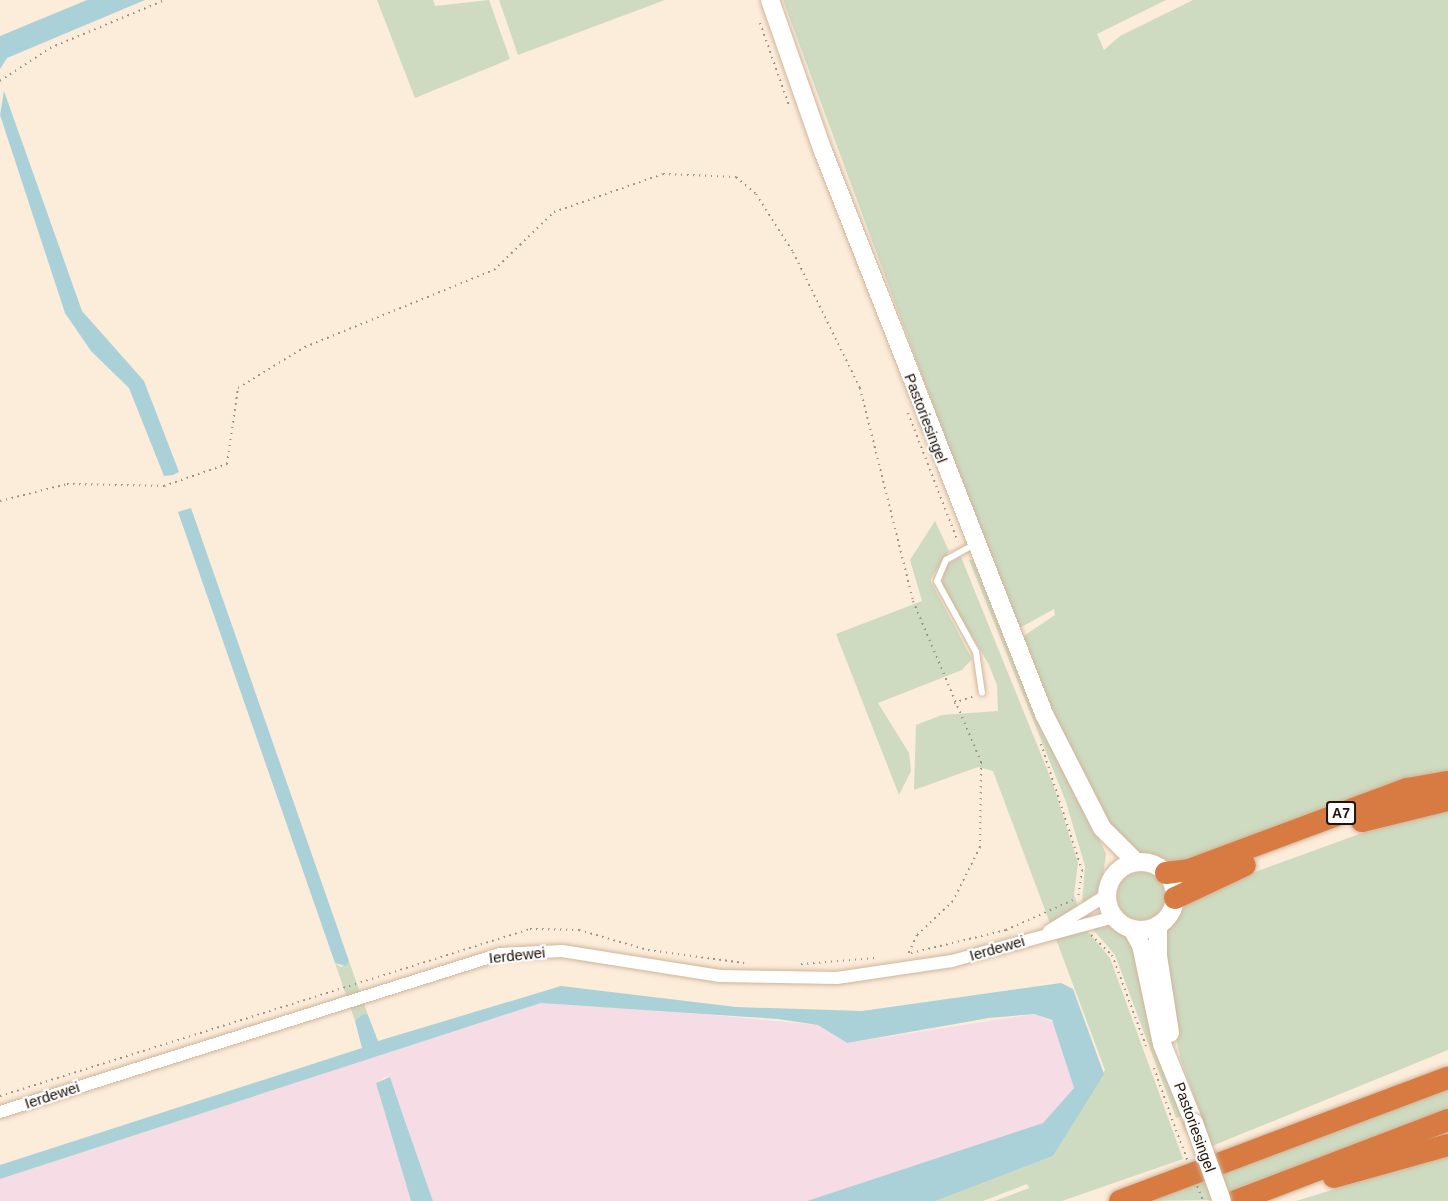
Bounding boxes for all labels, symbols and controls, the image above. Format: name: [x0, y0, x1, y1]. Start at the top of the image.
street label: Pastoriesingel: [901, 371, 951, 465]
road number: A7: [1326, 802, 1356, 824]
street label: Ierdewei: [967, 932, 1027, 964]
street label: Ierdewei: [488, 943, 546, 967]
street label: Ierdewei: [22, 1078, 82, 1112]
street label: Pastoriesingel: [1170, 1080, 1220, 1174]

